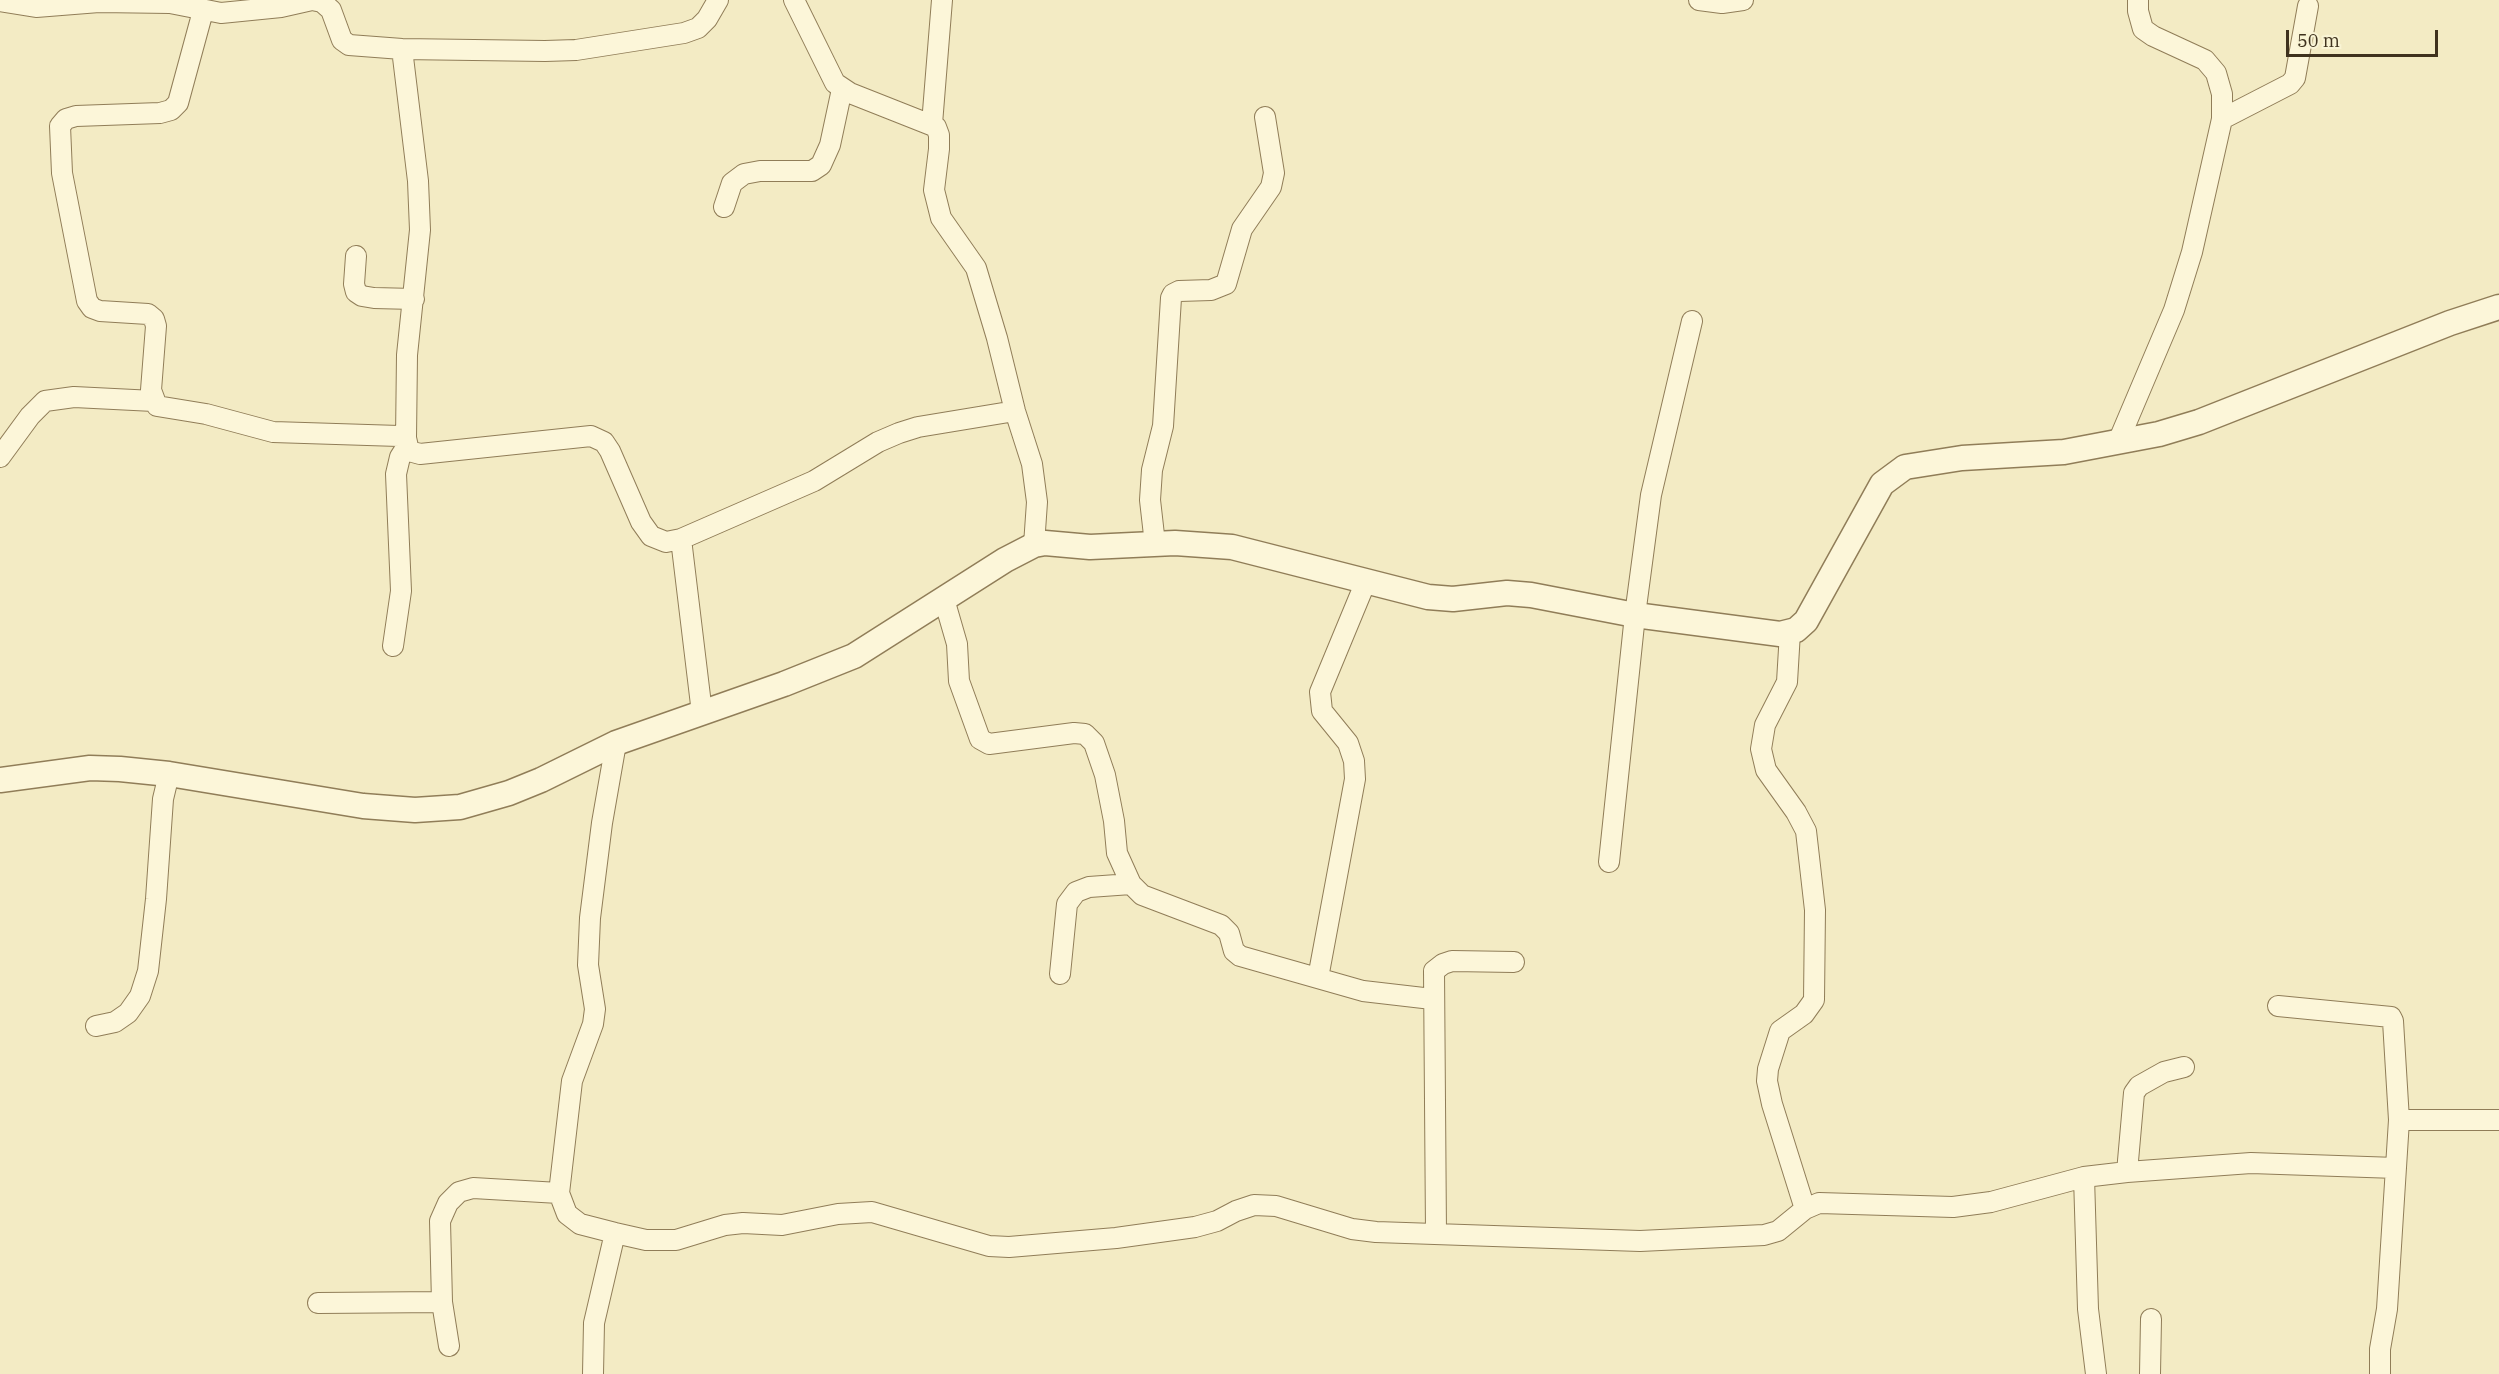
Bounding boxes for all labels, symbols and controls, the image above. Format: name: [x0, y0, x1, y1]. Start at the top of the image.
scale bar: [2289, 18, 2440, 56]
text: 50 m: [2297, 29, 2340, 52]

